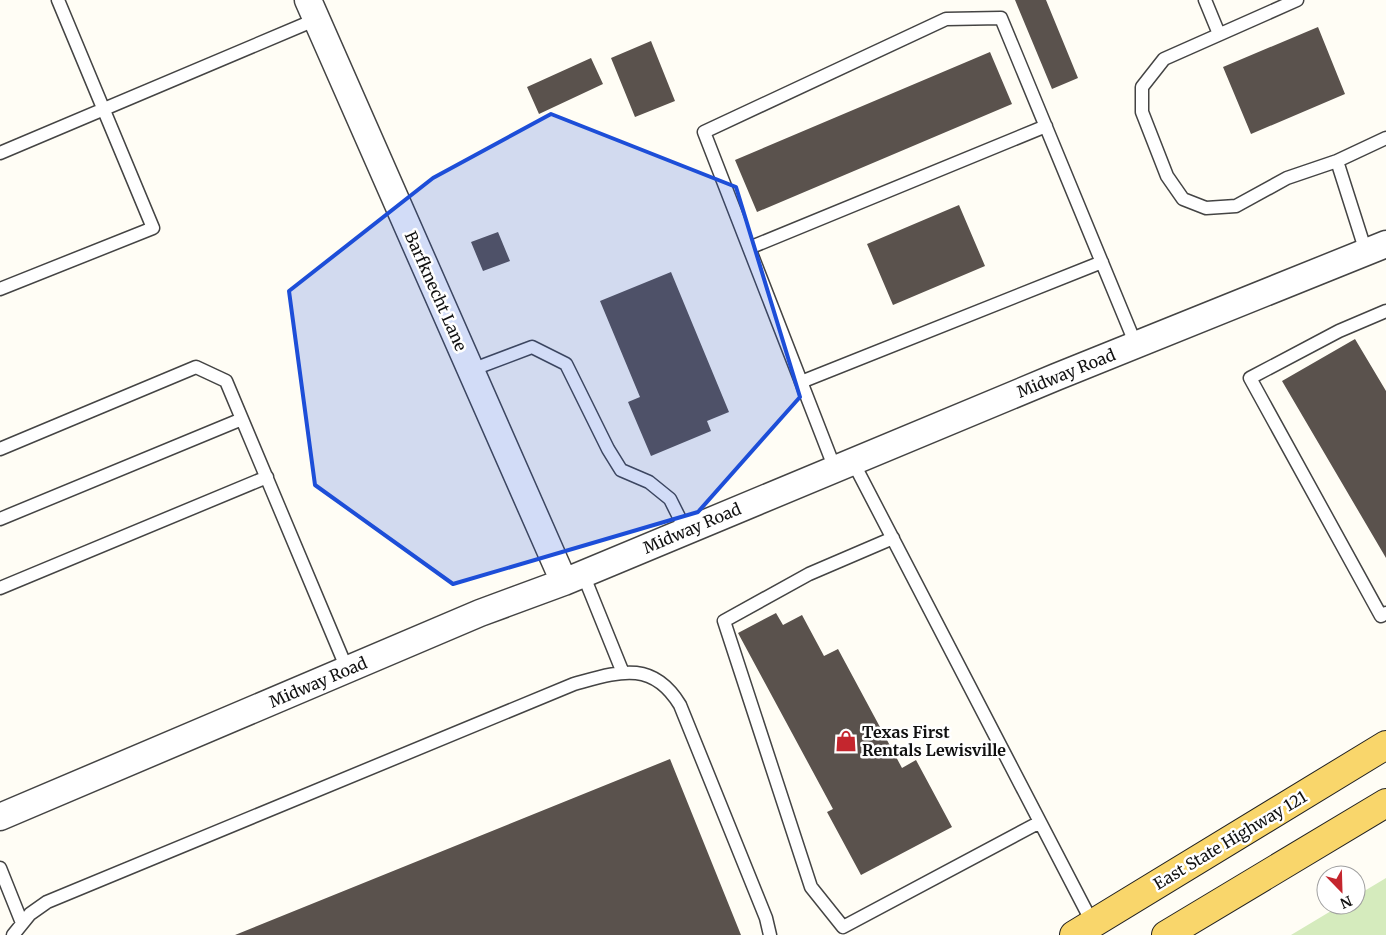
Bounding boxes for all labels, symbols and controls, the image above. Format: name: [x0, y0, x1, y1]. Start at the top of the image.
street label: Barfknecht Lane: [401, 228, 471, 354]
street label: Midway Road: [1014, 344, 1118, 402]
street label: Midway Road: [640, 498, 744, 558]
street label: Midway Road: [266, 652, 370, 712]
place label: Texas First Rentals Lewisville: [862, 722, 1006, 760]
shop icon: Texas First Rentals Lewisville: [833, 728, 859, 754]
street label: East State Highway 121: [1150, 786, 1310, 894]
north arrow: [1316, 865, 1366, 915]
text: N: [1337, 892, 1355, 912]

